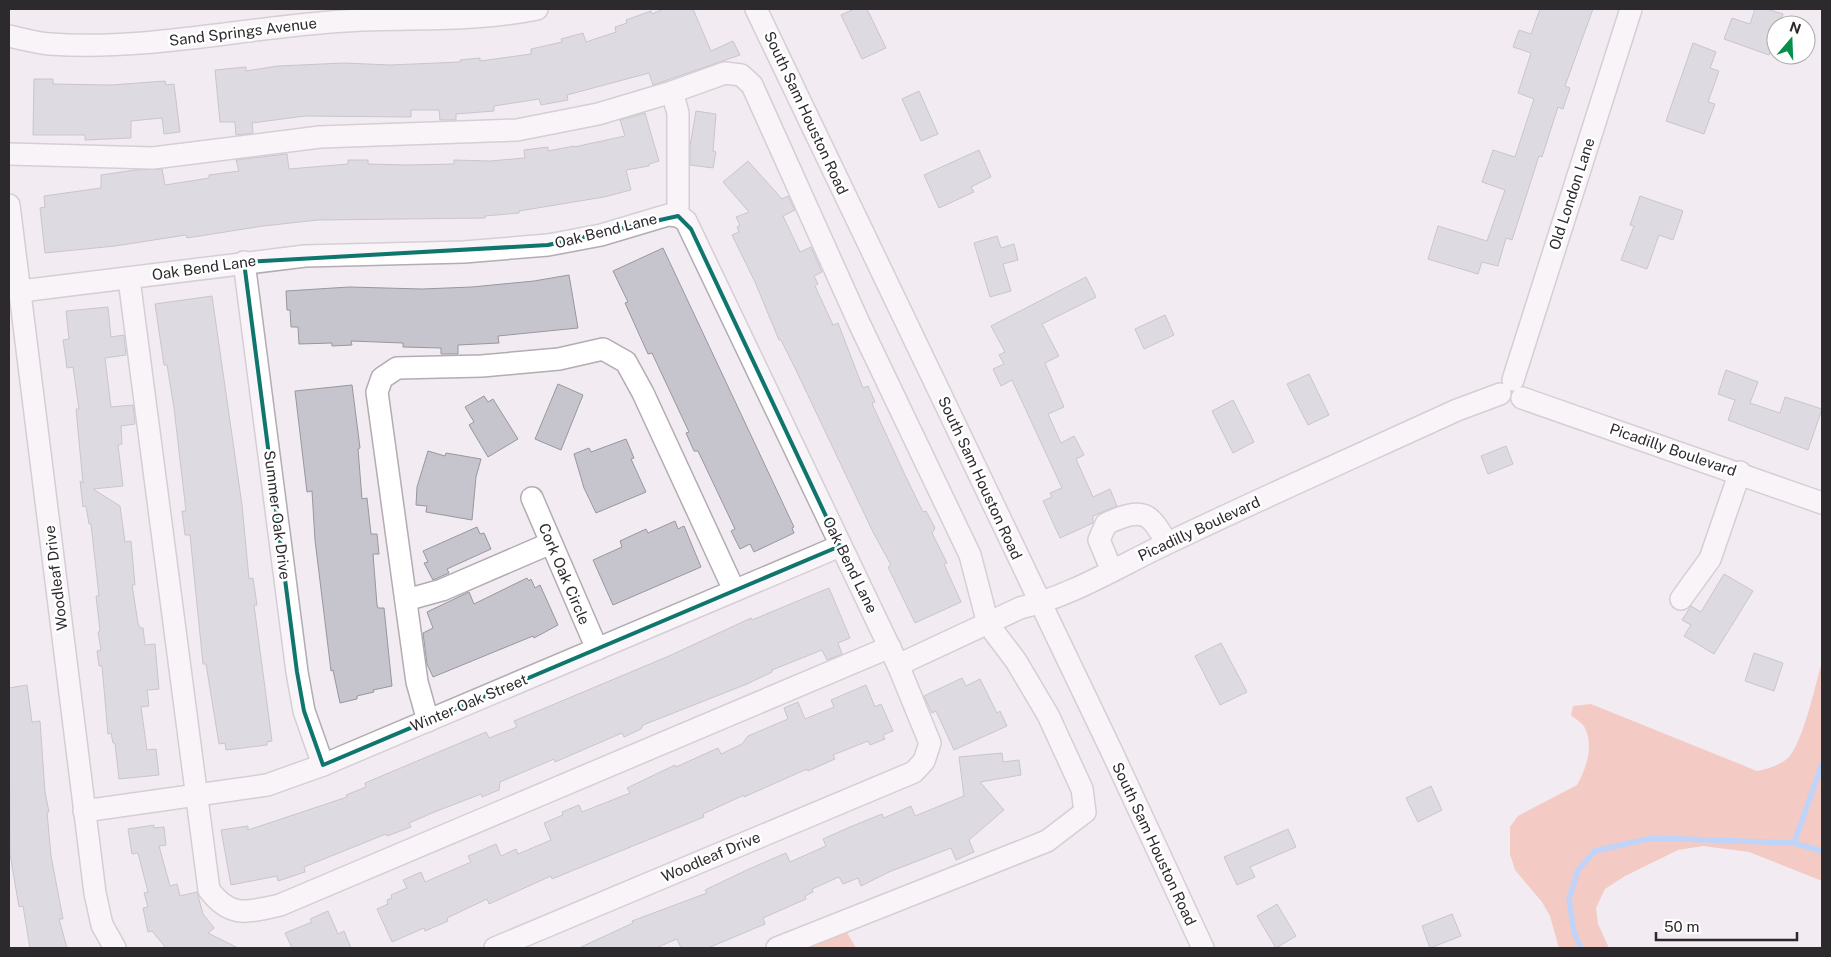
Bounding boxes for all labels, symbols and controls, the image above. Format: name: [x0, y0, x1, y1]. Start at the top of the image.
street label: Sand Springs Avenue: [168, 14, 318, 49]
north arrow: [1766, 15, 1816, 65]
text: N: [1787, 18, 1803, 37]
street label: South Sam Houston Road: [761, 28, 852, 197]
street label: Old London Lane: [1545, 136, 1598, 252]
street label: Oak Bend Lane: [553, 210, 659, 251]
street label: Oak Bend Lane: [151, 252, 257, 283]
street label: South Sam Houston Road: [935, 393, 1026, 562]
street label: Picadilly Boulevard: [1608, 420, 1739, 479]
street label: Summer Oak Drive: [261, 449, 294, 580]
street label: Picadilly Boulevard: [1135, 493, 1263, 564]
street label: Oak Bend Lane: [820, 514, 881, 616]
street label: Cork Oak Circle: [535, 521, 593, 627]
street label: Woodleaf Drive: [41, 525, 70, 632]
street label: Winter Oak Street: [408, 670, 530, 735]
street label: South Sam Houston Road: [1109, 759, 1200, 928]
street label: Woodleaf Drive: [659, 828, 763, 885]
scale bar: [1656, 910, 1797, 942]
text: 50 m: [1664, 918, 1699, 935]

